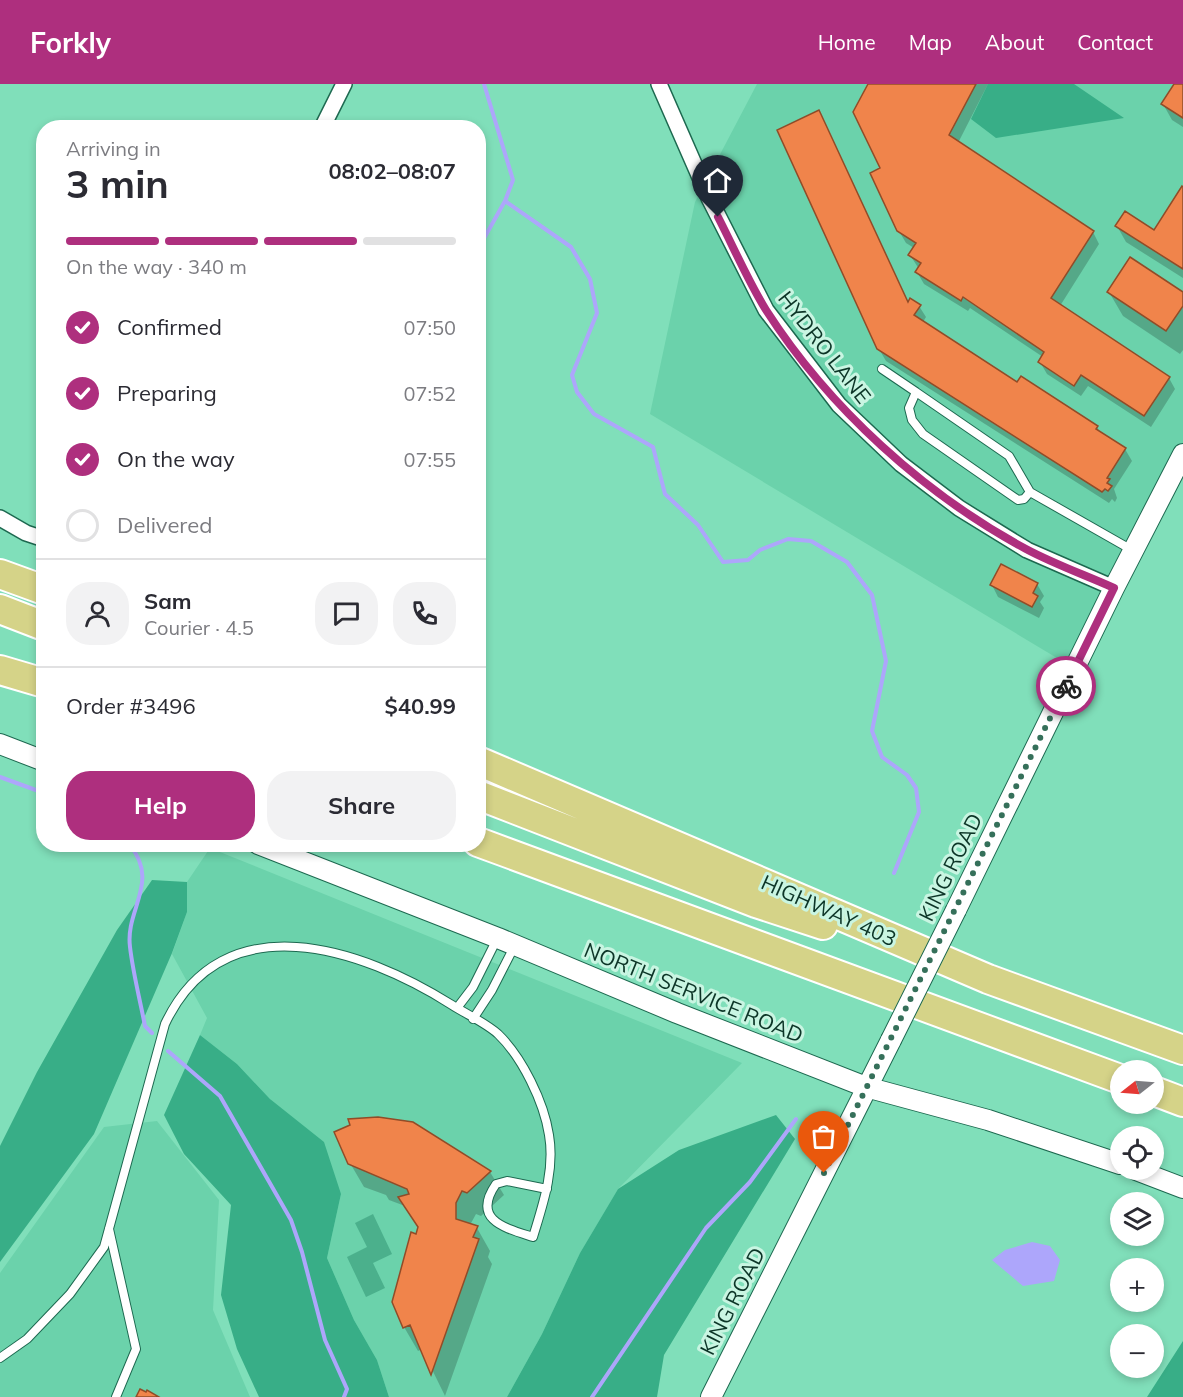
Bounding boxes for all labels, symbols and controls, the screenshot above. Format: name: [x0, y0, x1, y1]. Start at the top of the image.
text: Forkly: [30, 25, 111, 60]
text: Home: [818, 29, 876, 55]
text: Map: [909, 29, 952, 55]
text: About: [985, 29, 1044, 55]
text: Contact: [1077, 29, 1153, 55]
text: Arriving in: [66, 136, 161, 161]
pin: [692, 155, 743, 217]
text: 08:02–08:07: [328, 157, 456, 185]
text: 3 min: [66, 159, 169, 208]
icon: home: [701, 164, 734, 197]
text: On the way · 340 m: [66, 254, 247, 279]
street label: HYDRO LANE: [773, 286, 877, 408]
icon: check: [66, 311, 99, 344]
text: Confirmed: [117, 313, 222, 341]
text: 07:50: [403, 315, 456, 340]
icon: check: [66, 377, 99, 410]
text: Preparing: [117, 379, 217, 407]
text: 07:52: [403, 381, 456, 406]
icon: check: [66, 443, 99, 476]
text: On the way: [117, 445, 235, 473]
text: 07:55: [403, 447, 456, 472]
text: Delivered: [117, 511, 212, 539]
button: person: [66, 582, 129, 645]
button: chat: [315, 582, 378, 645]
button: phone: [393, 582, 456, 645]
text: Sam: [144, 587, 192, 615]
text: Courier · 4.5: [144, 615, 254, 640]
courier: [1036, 656, 1096, 716]
icon: bike: [1050, 670, 1083, 703]
text: Order #3496: [66, 692, 196, 720]
text: $40.99: [385, 692, 456, 720]
button: Help: [66, 771, 255, 840]
button: Share: [267, 771, 456, 840]
street label: KING ROAD: [913, 809, 987, 925]
street label: HIGHWAY 403: [757, 869, 901, 951]
street label: NORTH SERVICE ROAD: [581, 936, 807, 1048]
north arrow: [1110, 1060, 1164, 1114]
map controls: [1110, 1060, 1164, 1378]
pin: [798, 1111, 849, 1173]
icon: bag: [807, 1120, 840, 1153]
button: locate: [1110, 1126, 1164, 1180]
button: layers: [1110, 1192, 1164, 1246]
street label: KING ROAD: [694, 1243, 770, 1359]
button: +: [1110, 1258, 1164, 1312]
button: −: [1110, 1324, 1164, 1378]

